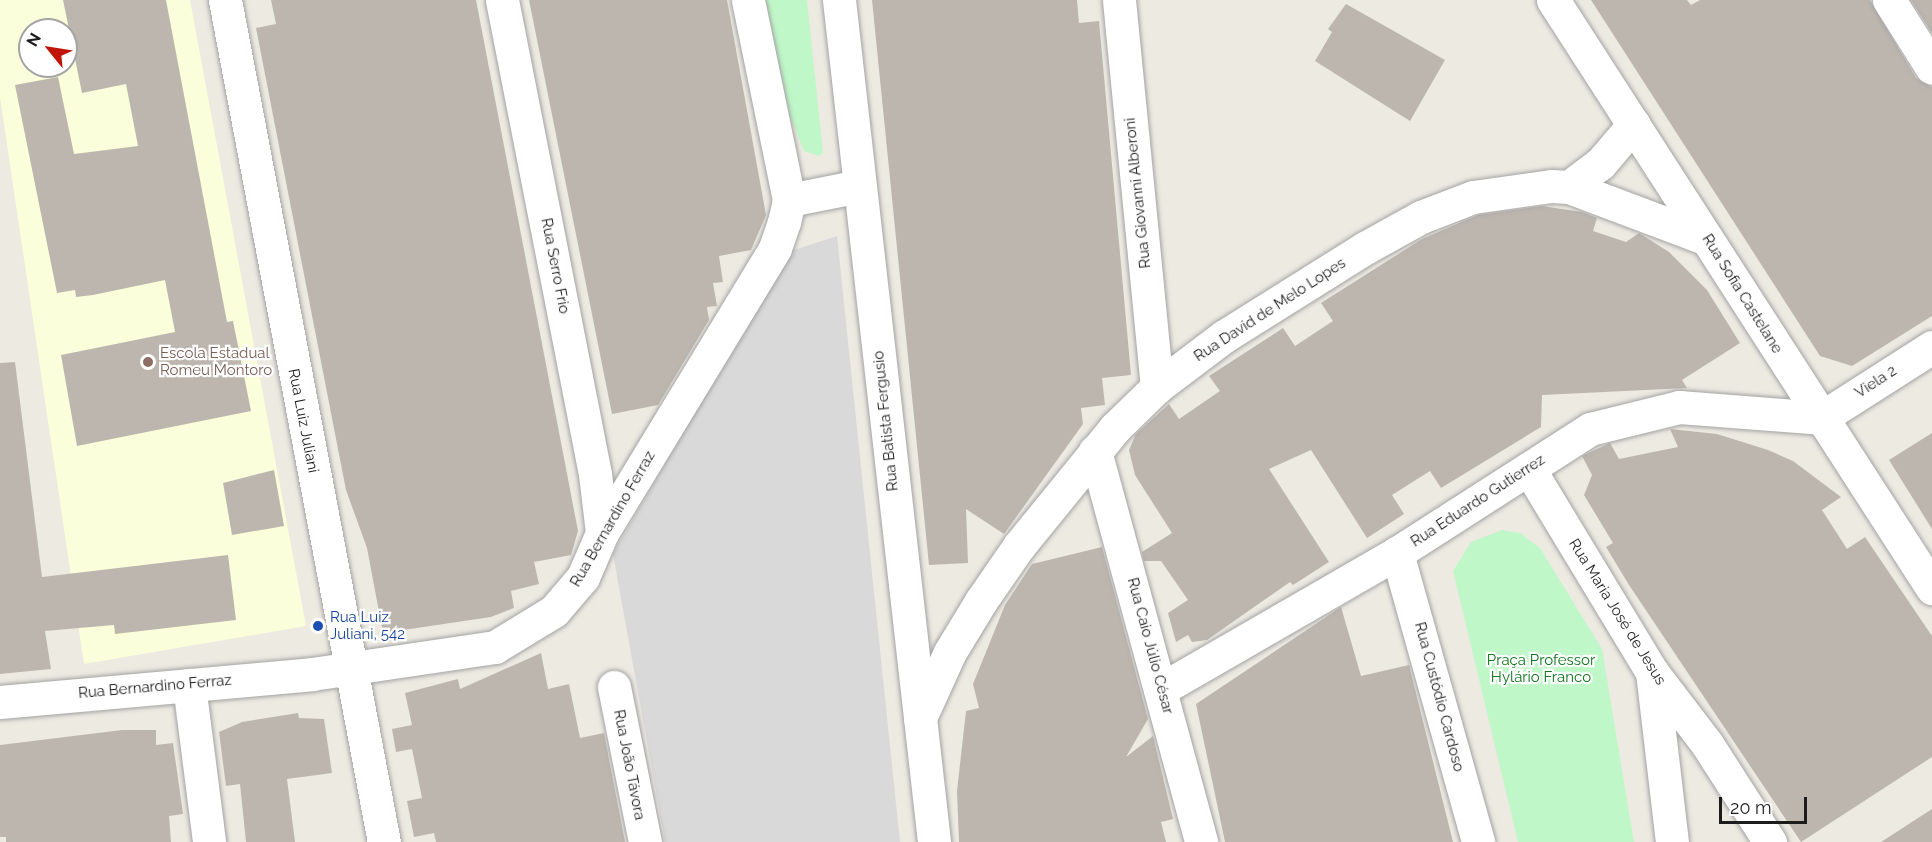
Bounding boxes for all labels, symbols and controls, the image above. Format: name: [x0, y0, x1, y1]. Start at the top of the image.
north arrow: [18, 18, 78, 78]
text: N: [22, 30, 45, 50]
street label: Rua Giovanni Alberoni: [1121, 116, 1155, 270]
street label: Rua Serro Frio: [537, 217, 573, 315]
street label: Rua Sofia Castelane: [1698, 231, 1786, 357]
street label: Rua David de Melo Lopes: [1191, 254, 1349, 366]
place label: Escola Estadual Romeu Montoro: [160, 344, 272, 379]
street label: Rua Batista Fergusio: [870, 350, 902, 492]
marker: Escola Estadual Romeu Montoro: [141, 355, 155, 369]
street label: Viela 2: [1852, 362, 1900, 402]
street label: Rua Luiz Juliani: [284, 367, 322, 475]
street label: Rua Bernardino Ferraz: [567, 448, 659, 590]
street label: Rua Eduardo Gutierrez: [1408, 451, 1548, 551]
street label: Rua Maria José de Jesus: [1564, 535, 1670, 689]
street label: Rua Caio Júlio César: [1123, 576, 1177, 716]
place label: Rua Luiz Juliani, 542: [330, 608, 405, 643]
marker: Rua Luiz Juliani, 542: [311, 619, 325, 633]
street label: Rua Custódio Cardoso: [1410, 620, 1468, 774]
park label: Praça Professor Hylário Franco: [1487, 651, 1595, 686]
street label: Rua Bernardino Ferraz: [78, 671, 232, 703]
street label: Rua João Távora: [609, 708, 649, 822]
scale bar: [1722, 785, 1810, 823]
text: 20 m: [1730, 797, 1772, 818]

